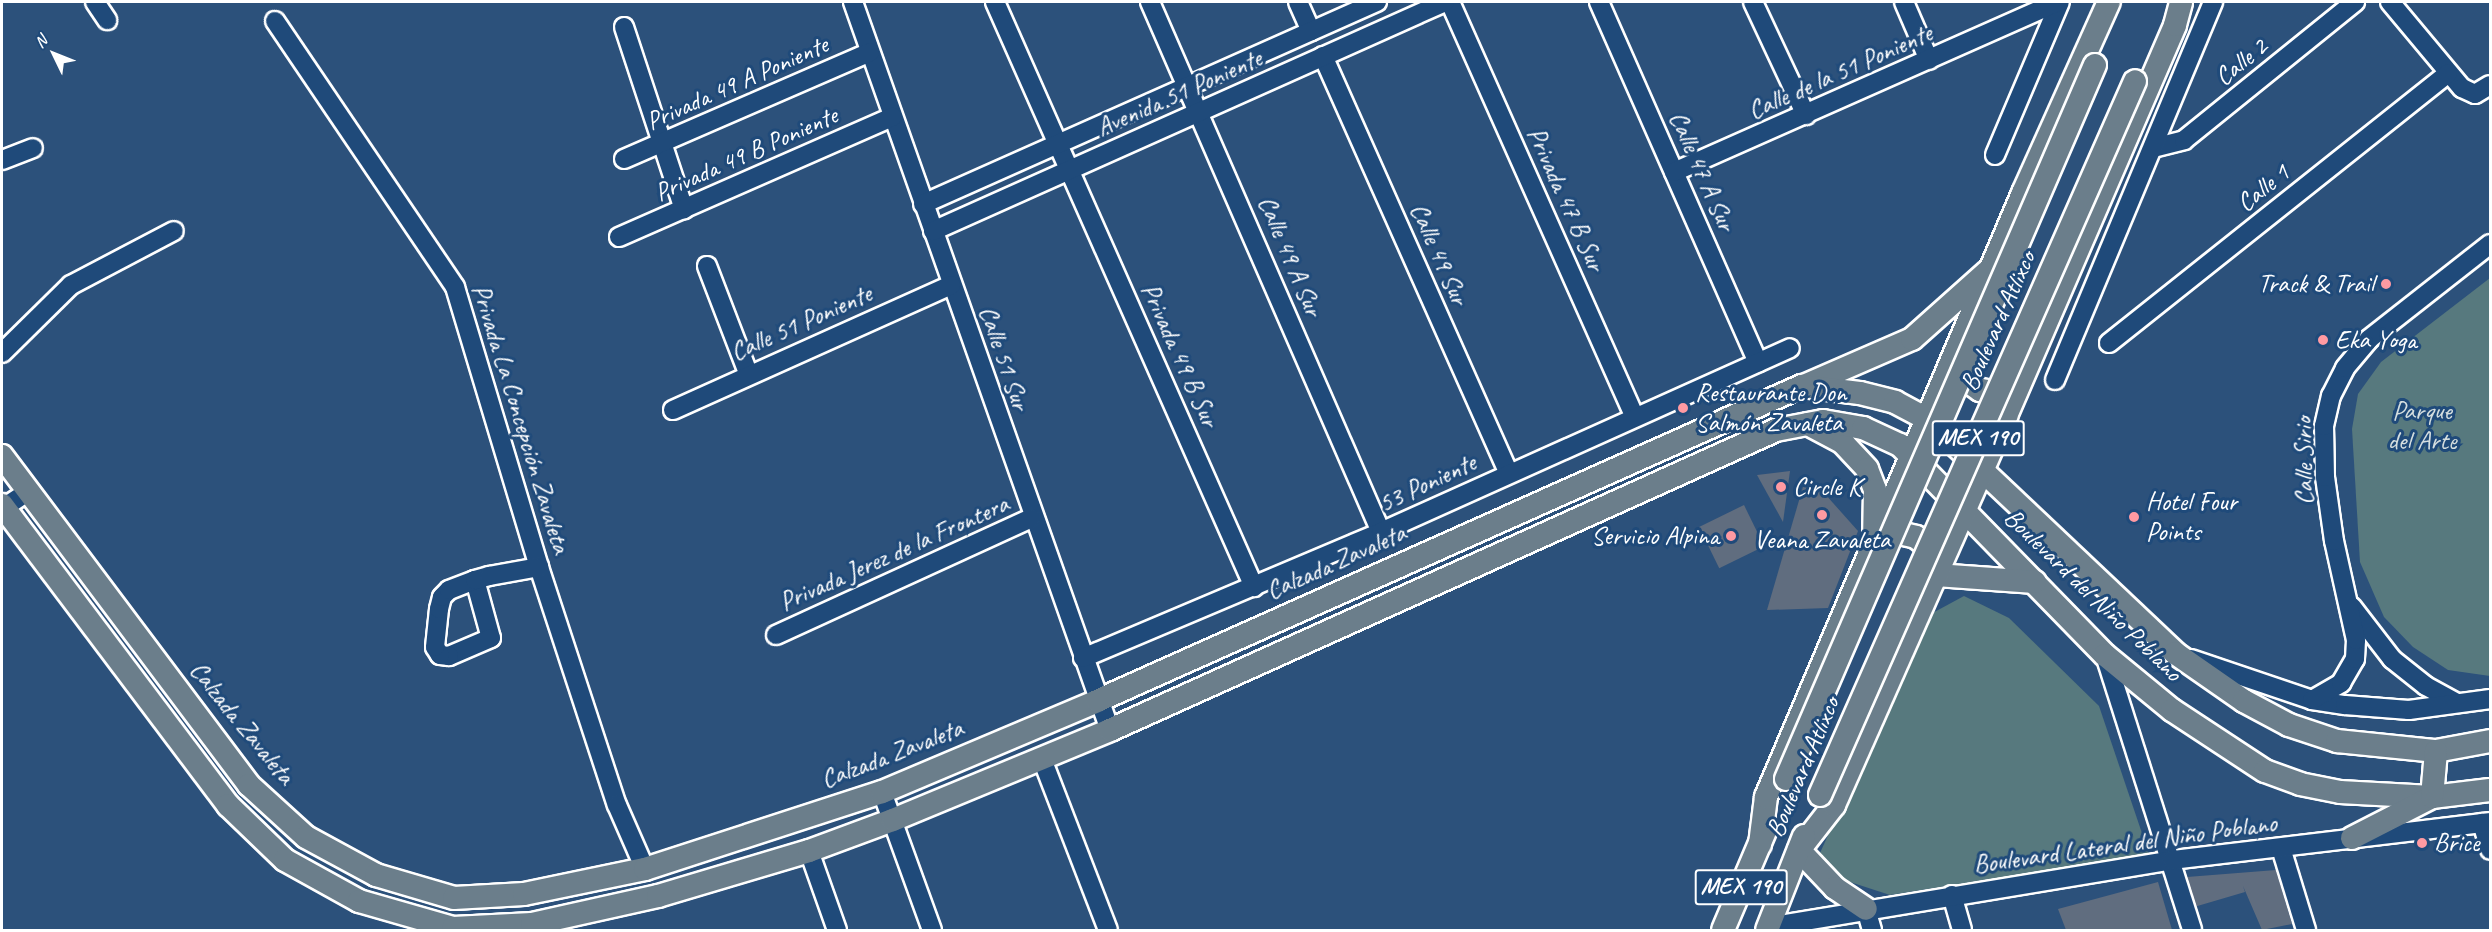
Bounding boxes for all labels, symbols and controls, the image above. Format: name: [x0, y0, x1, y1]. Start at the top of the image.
street label: Calle de la 51 Poniente: [1743, 17, 1937, 127]
north arrow: [24, 24, 84, 84]
street label: Privada 49 A Poniente: [641, 29, 833, 137]
text: N: [30, 31, 52, 52]
street label: Calle 2: [2208, 31, 2274, 93]
street label: Avenida 51 Poniente: [1092, 43, 1266, 143]
street label: Privada 49 B Poniente: [650, 100, 842, 208]
street label: Calle 47 A Sur: [1662, 107, 1742, 235]
street label: Privada 47 B Sur: [1521, 123, 1611, 275]
street label: Calle 1: [2230, 157, 2296, 219]
street label: Calle 49 A Sur: [1251, 191, 1329, 321]
street label: Calle 49 Sur: [1403, 198, 1475, 310]
street label: Boulevard Atlixco: [1953, 246, 2043, 396]
place label: Track & Trail: [2258, 268, 2374, 300]
marker: Track & Trail: [2379, 277, 2393, 291]
street label: Calle 51 Poniente: [726, 278, 876, 368]
street label: Privada 49 B Sur: [1135, 279, 1225, 431]
street label: Privada La Concepción Zavaleta: [465, 281, 577, 557]
street label: Calle 51 Sur: [972, 302, 1036, 414]
place label: Eka Yoga: [2335, 324, 2416, 356]
marker: Eka Yoga: [2316, 333, 2330, 347]
place label: Restaurante Don Salmón Zavaleta: [1695, 377, 1847, 438]
park label: Parque del Arte: [2388, 395, 2456, 456]
marker: Restaurante Don Salmón Zavaleta: [1676, 401, 1690, 415]
street label: Calle Sirio: [2288, 416, 2320, 506]
road number: MEX 190: [1932, 417, 2024, 459]
street label: 53 Poniente: [1373, 447, 1481, 519]
place label: Circle K: [1793, 471, 1861, 503]
marker: Circle K: [1774, 480, 1788, 494]
place label: Hotel Four Points: [2146, 486, 2237, 548]
street label: Privada Jerez de la Frontera: [775, 489, 1013, 617]
street label: Boulevard del Niño Poblano: [1997, 502, 2189, 688]
marker: Veana Zavaleta: [1815, 508, 1829, 522]
marker: Hotel Four Points: [2127, 510, 2141, 524]
street label: Calzada Zavaleta: [1261, 517, 1411, 607]
place label: Servicio Alpina: [1591, 520, 1719, 552]
place label: Veana Zavaleta: [1754, 524, 1890, 556]
marker: Servicio Alpina: [1724, 529, 1738, 543]
street label: Calzada Zavaleta: [183, 655, 301, 791]
street label: Boulevard Atlixco: [1759, 692, 1847, 842]
street label: Calzada Zavaleta: [817, 713, 967, 795]
street label: Boulevard Lateral del Niño Poblano: [1971, 807, 2279, 881]
place label: Brice: [2434, 827, 2479, 859]
marker: Brice: [2415, 836, 2429, 850]
road number: MEX 190: [1694, 866, 1788, 908]

